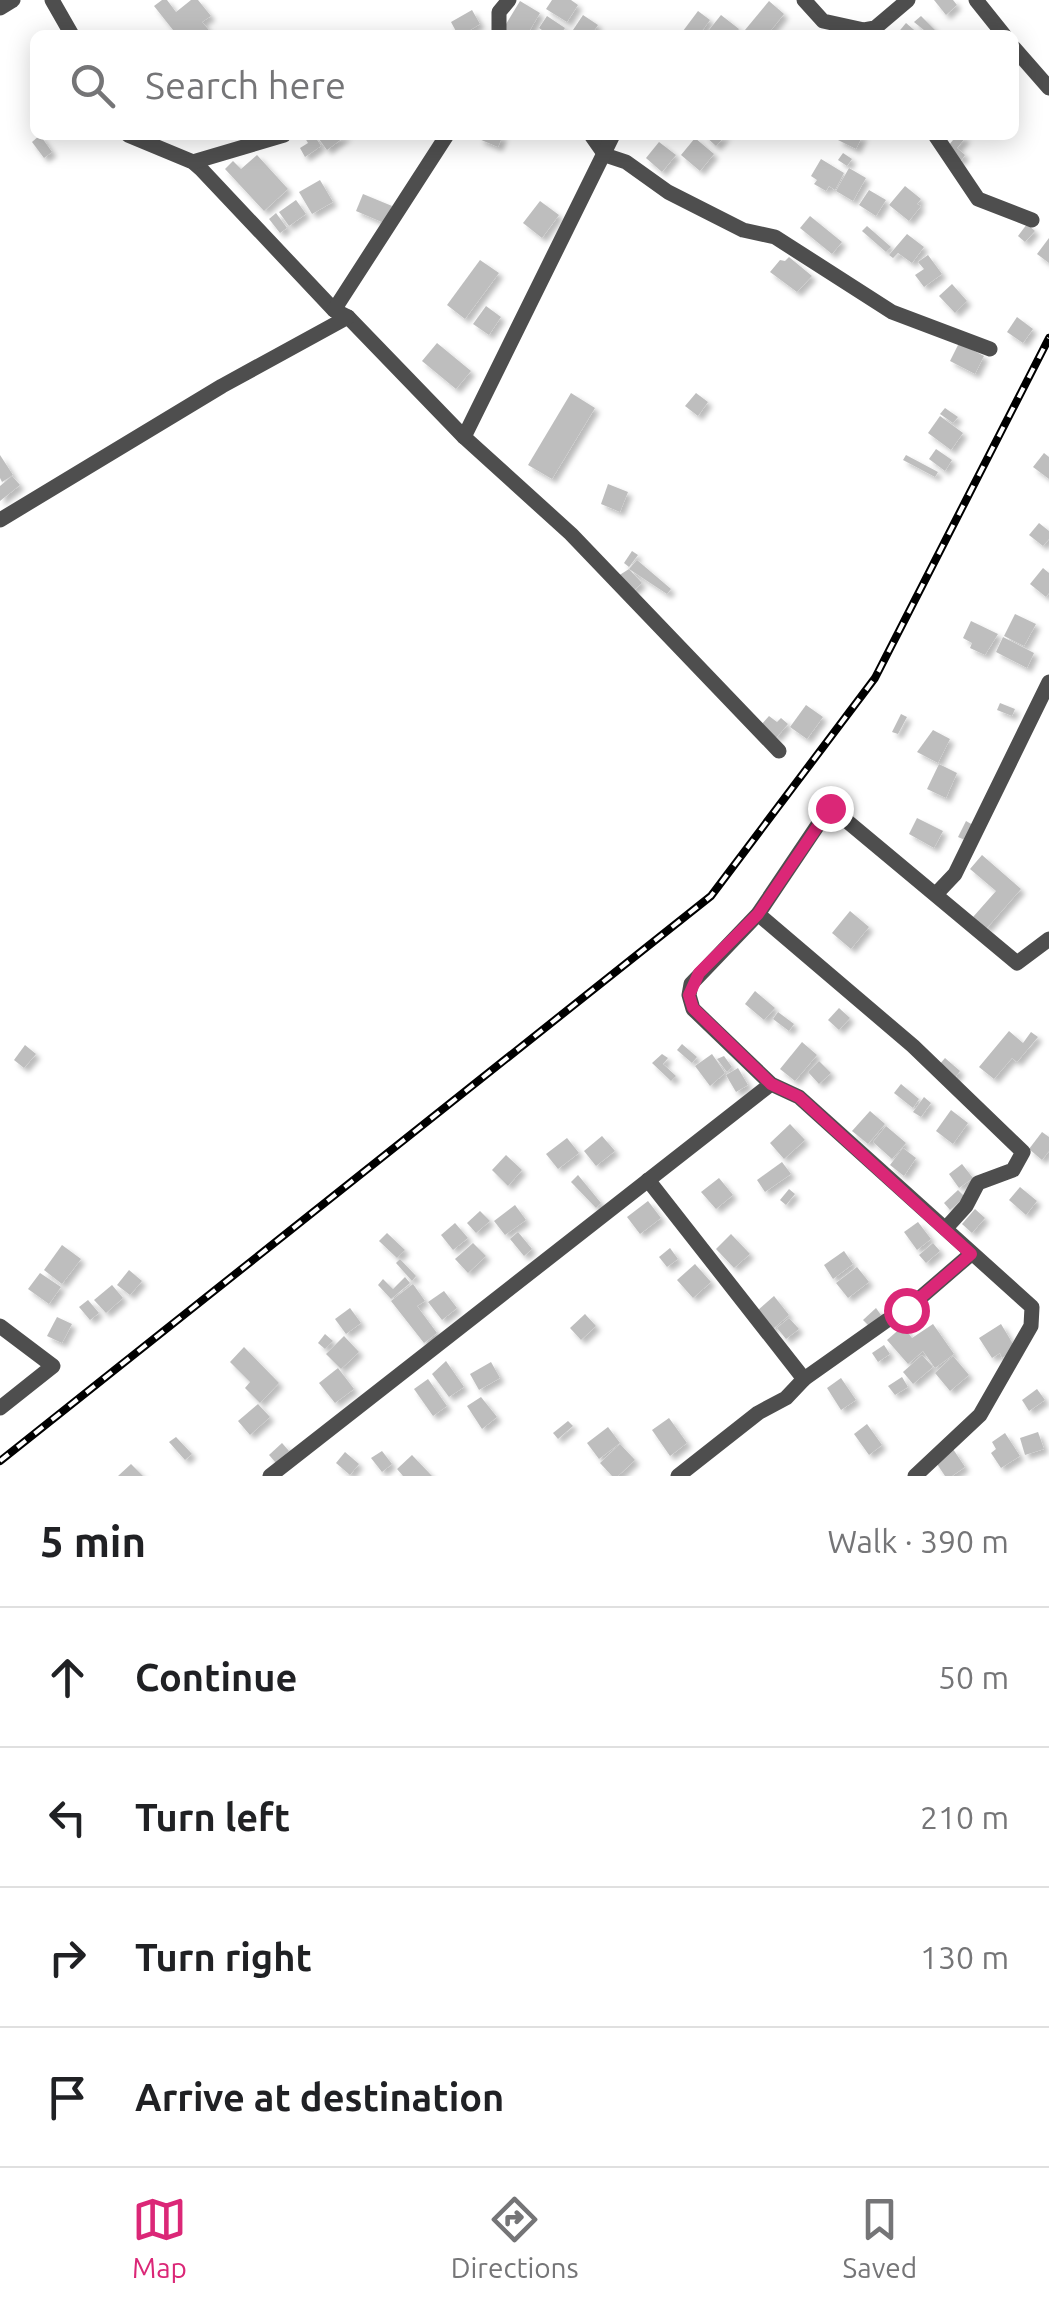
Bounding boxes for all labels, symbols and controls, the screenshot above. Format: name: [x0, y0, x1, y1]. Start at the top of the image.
search box: [30, 30, 1019, 140]
icon: search: [65, 58, 120, 113]
text: Search here: [145, 64, 346, 106]
route end: [808, 786, 854, 832]
route start: [884, 1288, 930, 1334]
text: 5 min: [40, 1518, 146, 1565]
text: Walk · 390 m: [827, 1523, 1009, 1559]
icon: ahead: [40, 1650, 95, 1705]
text: Continue: [135, 1656, 297, 1698]
text: 50 m: [938, 1659, 1009, 1695]
icon: left: [40, 1790, 95, 1845]
text: Turn left: [135, 1796, 290, 1838]
text: 210 m: [920, 1799, 1009, 1835]
icon: right: [40, 1930, 95, 1985]
text: Turn right: [135, 1936, 312, 1978]
text: 130 m: [920, 1939, 1009, 1975]
icon: arrive: [40, 2070, 95, 2125]
text: Arrive at destination: [135, 2076, 504, 2118]
tab: Map: [132, 2192, 187, 2283]
tab: Directions: [451, 2192, 579, 2283]
tab: Saved: [843, 2192, 917, 2283]

